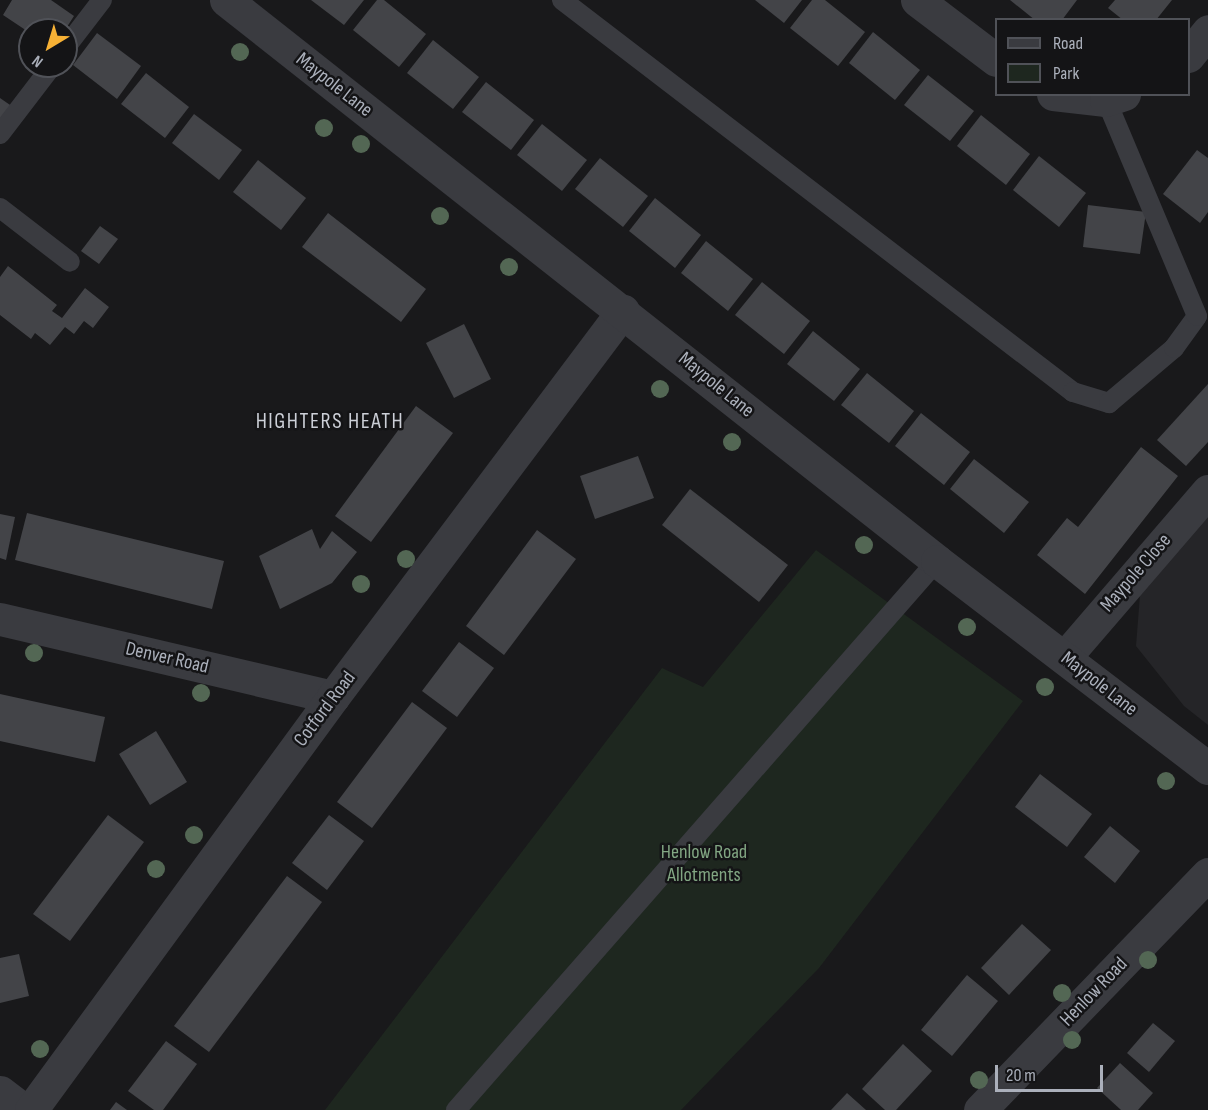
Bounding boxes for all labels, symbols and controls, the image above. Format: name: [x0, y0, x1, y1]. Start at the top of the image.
north arrow: [18, 18, 78, 78]
legend: [995, 18, 1190, 96]
text: Road: [1053, 33, 1083, 54]
street label: Maypole Lane: [291, 48, 377, 122]
text: N: [29, 51, 47, 71]
text: Park: [1053, 63, 1079, 84]
street label: Maypole Lane: [673, 347, 759, 423]
district label: HIGHTERS HEATH: [256, 409, 404, 435]
street label: Maypole Close: [1096, 529, 1176, 617]
street label: Denver Road: [123, 637, 211, 679]
street label: Maypole Lane: [1056, 647, 1142, 721]
street label: Cotford Road: [289, 667, 361, 751]
park label: Henlow Road Allotments: [661, 841, 747, 888]
street label: Henlow Road: [1055, 953, 1133, 1031]
scale bar: [998, 1053, 1106, 1091]
text: 20 m: [1006, 1065, 1036, 1086]

